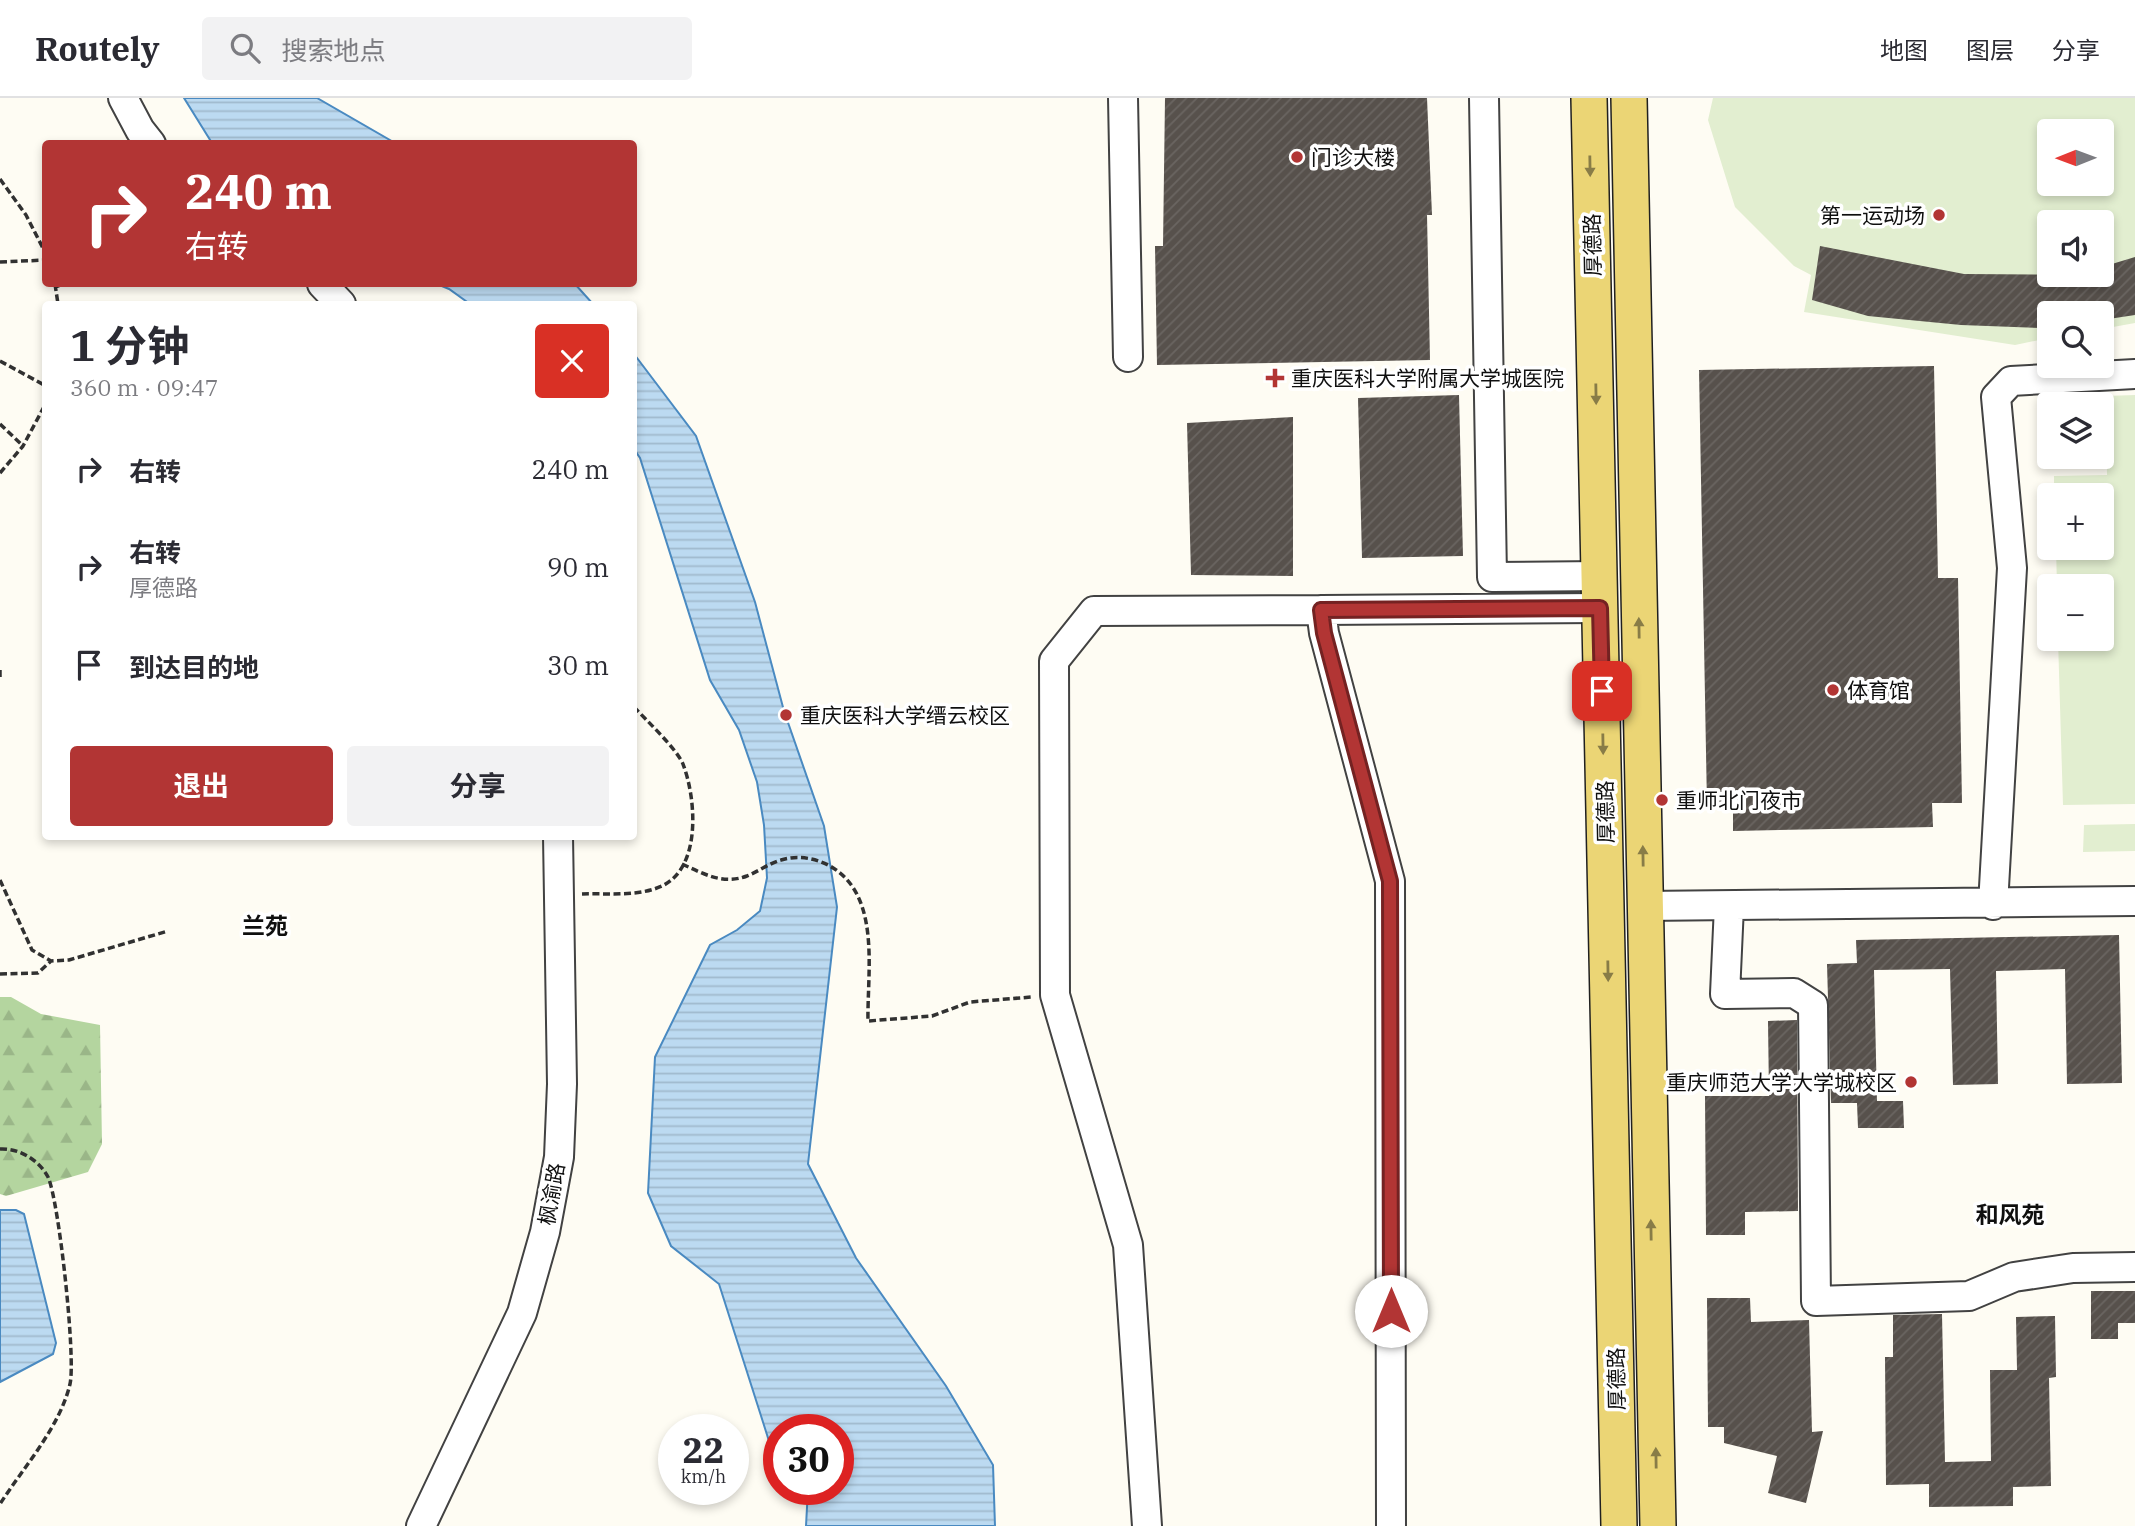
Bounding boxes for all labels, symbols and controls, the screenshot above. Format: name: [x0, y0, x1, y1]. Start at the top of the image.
search box: [202, 17, 692, 80]
text: Routely: [35, 27, 160, 70]
icon: search: [226, 29, 264, 67]
text: 搜索地点: [282, 33, 386, 67]
text: 地图: [1880, 34, 1928, 66]
text: 图层: [1966, 34, 2014, 66]
text: 分享: [2052, 34, 2100, 66]
north arrow: [2037, 119, 2114, 196]
map controls: [2037, 119, 2114, 651]
place label: 门诊大楼: [1311, 143, 1395, 171]
marker: 门诊大楼: [1289, 149, 1305, 165]
one-way arrow: [1585, 155, 1596, 177]
text: 240 m: [185, 159, 332, 222]
icon: right: [70, 168, 161, 259]
place label: 第一运动场: [1820, 201, 1925, 229]
marker: 第一运动场: [1931, 207, 1947, 223]
button: sound: [2037, 210, 2114, 287]
street label: 厚德路: [1577, 213, 1607, 277]
text: 右转: [185, 225, 249, 267]
button: search: [2037, 301, 2114, 378]
text: 1 分钟: [70, 318, 189, 373]
button: close: [535, 324, 609, 398]
place label: 重庆医科大学附属大学城医院: [1291, 364, 1564, 392]
marker: 重庆医科大学附属大学城医院: [1265, 368, 1285, 388]
text: 360 m · 09:47: [70, 372, 219, 402]
one-way arrow: [1590, 383, 1602, 405]
button: layers: [2037, 392, 2114, 469]
icon: right: [70, 450, 108, 488]
text: 240 m: [531, 452, 609, 486]
text: 右转: [129, 454, 181, 488]
button: +: [2037, 483, 2114, 560]
text: 右转: [129, 535, 181, 569]
icon: right: [70, 548, 108, 586]
text: 90 m: [547, 550, 609, 584]
text: 厚德路: [129, 572, 198, 602]
button: −: [2037, 574, 2114, 651]
one-way arrow: [1633, 617, 1645, 639]
icon: arrive: [70, 646, 108, 684]
text: 30 m: [547, 648, 609, 682]
text: 到达目的地: [129, 650, 259, 684]
pin: [1572, 661, 1632, 721]
icon: arrive: [1583, 672, 1621, 710]
place label: 体育馆: [1847, 676, 1910, 704]
marker: 体育馆: [1825, 682, 1841, 698]
place label: 重庆医科大学缙云校区: [800, 701, 1010, 729]
marker: 重庆医科大学缙云校区: [778, 707, 794, 723]
one-way arrow: [1597, 733, 1609, 755]
button: 退出: [70, 746, 333, 826]
button: 分享: [347, 746, 609, 826]
street label: 厚德路: [1590, 780, 1620, 844]
place label: 重师北门夜市: [1676, 786, 1802, 814]
marker: 重师北门夜市: [1654, 792, 1670, 808]
one-way arrow: [1637, 845, 1649, 867]
district label: 兰苑: [242, 910, 288, 940]
one-way arrow: [1602, 960, 1614, 982]
place label: 重庆师范大学大学城校区: [1666, 1068, 1897, 1096]
marker: 重庆师范大学大学城校区: [1903, 1074, 1919, 1090]
street label: 枫渝路: [532, 1161, 570, 1227]
district label: 和风苑: [1976, 1199, 2045, 1229]
one-way arrow: [1645, 1219, 1657, 1241]
position arrow: [1354, 1274, 1428, 1348]
street label: 厚德路: [1601, 1347, 1631, 1411]
speed limit sign: 30: [763, 1414, 854, 1505]
text: 22: [682, 1427, 725, 1473]
one-way arrow: [1650, 1447, 1662, 1469]
text: km/h: [681, 1465, 726, 1488]

